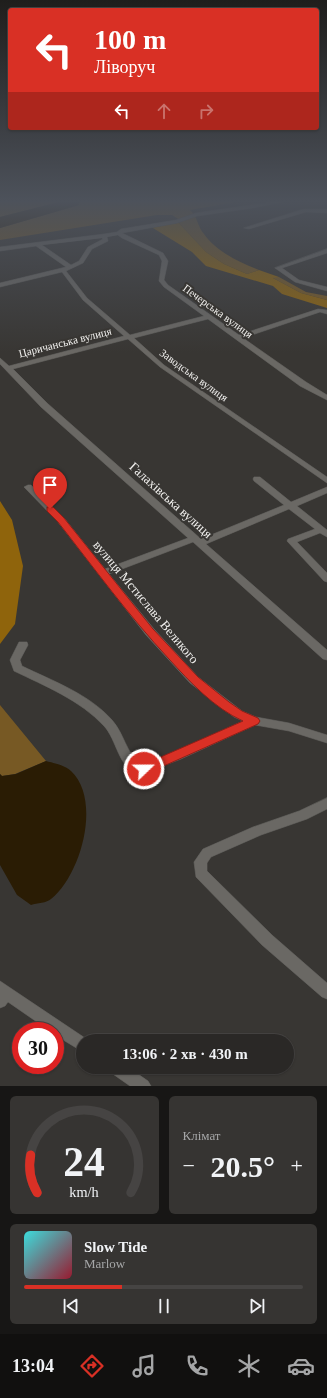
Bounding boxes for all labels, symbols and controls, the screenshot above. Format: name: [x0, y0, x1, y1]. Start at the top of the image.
icon: left: [28, 24, 80, 76]
text: 100 m: [94, 24, 166, 55]
text: Ліворуч: [94, 57, 155, 77]
icon: left: [111, 100, 133, 122]
icon: ahead: [153, 100, 175, 122]
icon: right: [195, 100, 217, 122]
street label: Печерська вулиця: [181, 282, 255, 340]
street label: Царичанська вулиця: [17, 325, 113, 359]
street label: Заводська вулиця: [158, 346, 230, 404]
street label: Галахівська вулиця: [126, 459, 216, 541]
pin: [33, 468, 67, 509]
icon: arrive: [39, 474, 61, 496]
street label: вулиця Мстислава Великого: [90, 538, 202, 666]
position arrow: [123, 748, 165, 790]
speed limit sign: 30: [12, 1022, 64, 1074]
text: 13:06 · 2 хв · 430 m: [122, 1046, 248, 1062]
text: Клімат: [183, 1128, 221, 1143]
text: 24: [63, 1139, 105, 1185]
text: 20.5°: [211, 1150, 275, 1183]
text: −: [183, 1153, 195, 1178]
text: +: [291, 1153, 303, 1178]
text: km/h: [70, 1184, 99, 1200]
text: Slow Tide: [84, 1239, 147, 1255]
text: Marlow: [84, 1256, 125, 1271]
icon: previous: [60, 1295, 82, 1317]
icon: pause: [153, 1295, 175, 1317]
icon: next: [246, 1295, 268, 1317]
icon: directions: [78, 1352, 106, 1380]
icon: music: [130, 1352, 158, 1380]
icon: phone: [183, 1352, 211, 1380]
icon: climate: [235, 1352, 263, 1380]
icon: car: [287, 1352, 315, 1380]
text: 13:04: [12, 1356, 54, 1376]

